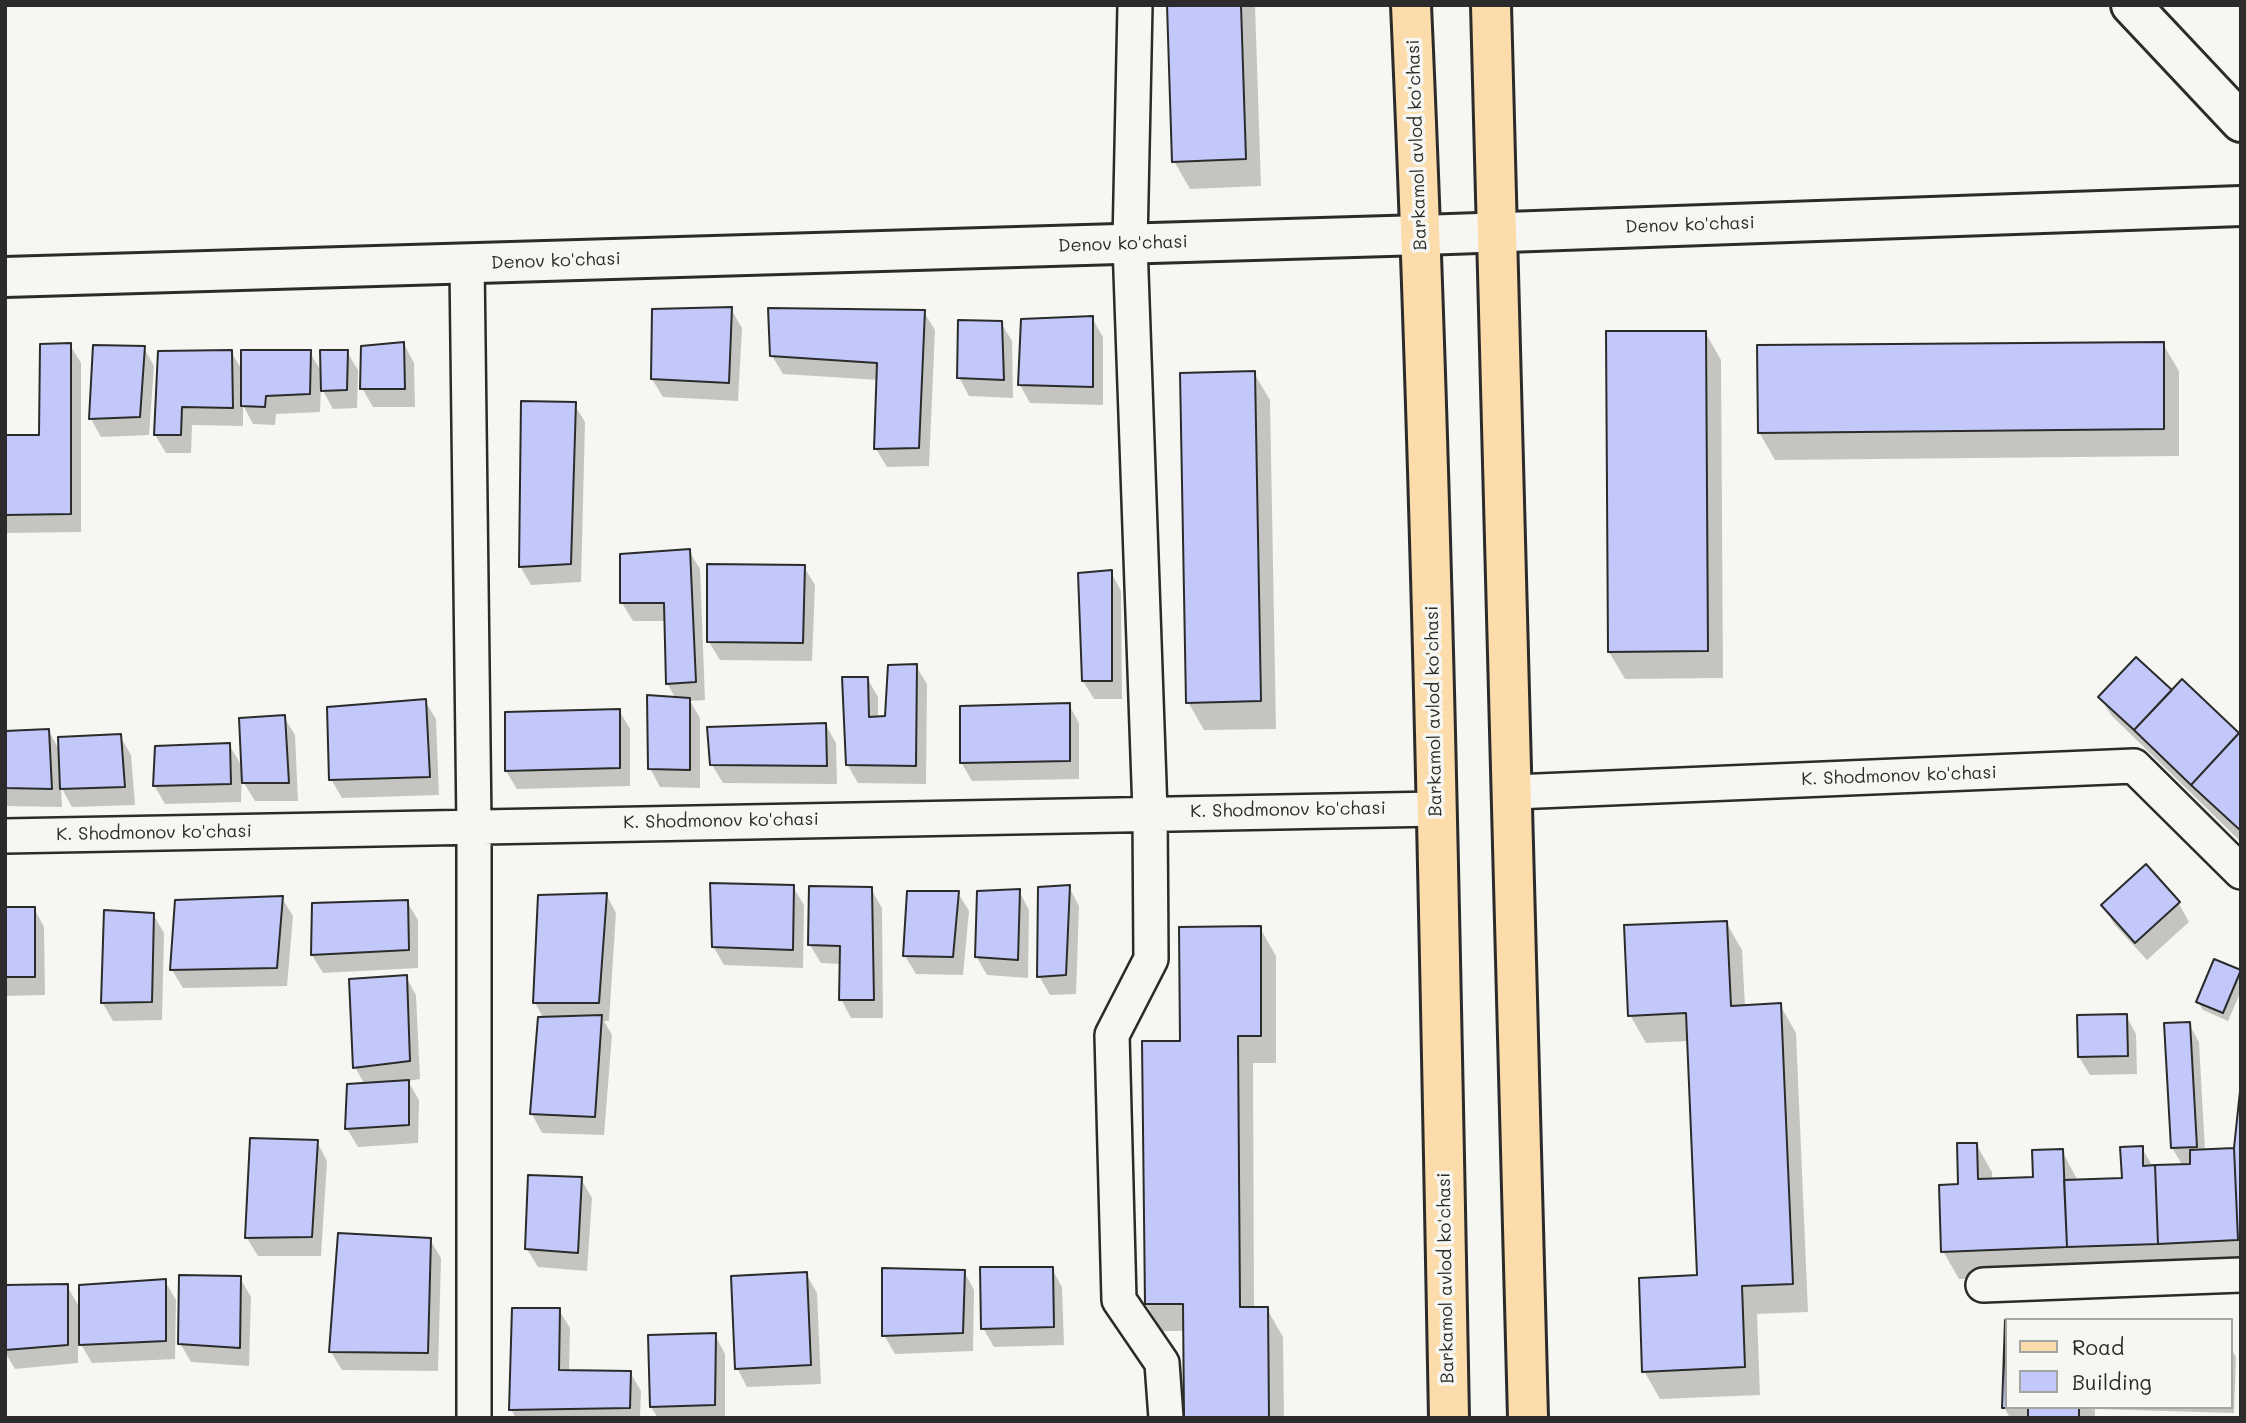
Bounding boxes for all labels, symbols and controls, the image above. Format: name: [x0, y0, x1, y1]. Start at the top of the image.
street label: Barkamol avlod ko'chasi: [1403, 39, 1431, 251]
street label: Denov ko'chasi: [1625, 212, 1755, 238]
street label: Denov ko'chasi: [1058, 231, 1188, 257]
street label: Denov ko'chasi: [491, 248, 621, 274]
street label: Barkamol avlod ko'chasi: [1421, 605, 1447, 817]
street label: K. Shodmonov ko'chasi: [1801, 762, 1997, 790]
street label: K. Shodmonov ko'chasi: [1190, 797, 1386, 823]
street label: K. Shodmonov ko'chasi: [623, 808, 819, 834]
street label: K. Shodmonov ko'chasi: [56, 820, 252, 846]
street label: Barkamol avlod ko'chasi: [1433, 1172, 1459, 1384]
legend: [2004, 1318, 2232, 1409]
text: Road: [2072, 1333, 2124, 1360]
text: Building: [2072, 1368, 2152, 1395]

